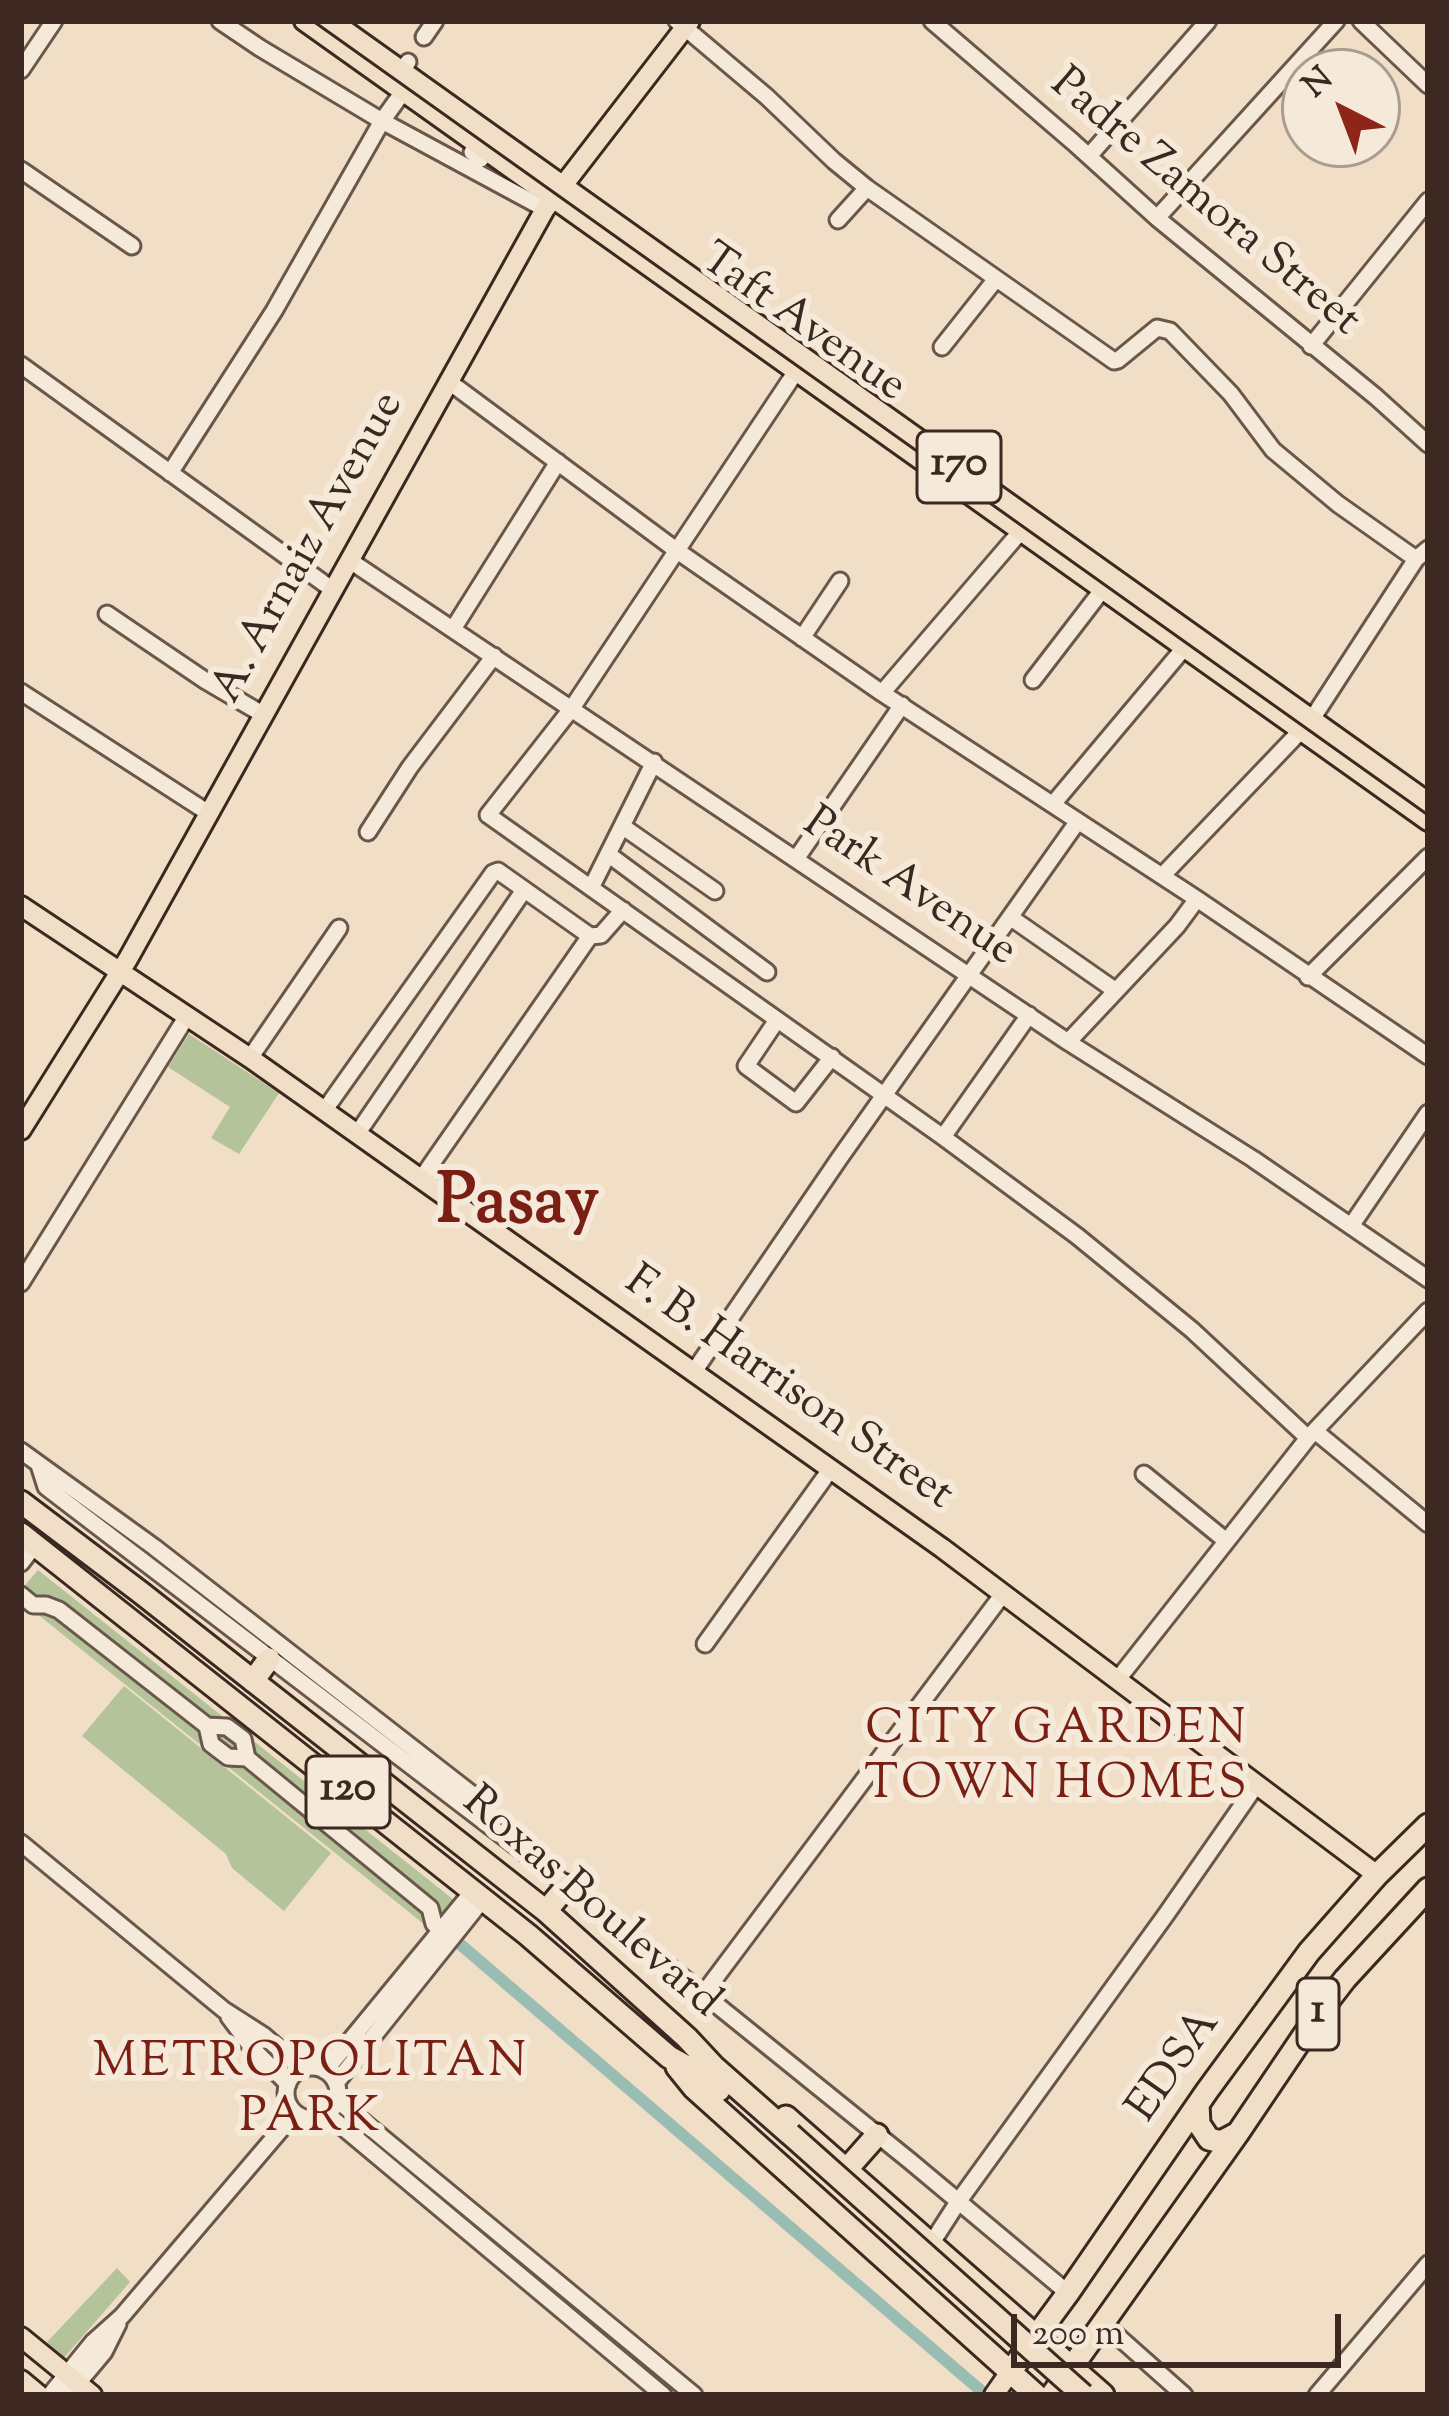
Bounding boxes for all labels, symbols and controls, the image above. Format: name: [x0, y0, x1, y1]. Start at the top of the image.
north arrow: [1281, 48, 1401, 168]
text: N: [1293, 57, 1345, 110]
street label: Padre Zamora Street: [1037, 60, 1369, 350]
street label: Taft Avenue: [688, 235, 914, 417]
street label: A. Arnaiz Avenue: [203, 384, 419, 714]
road number: 170: [917, 431, 1001, 503]
street label: Park Avenue: [791, 799, 1025, 981]
district label: Pasay: [437, 1168, 599, 1250]
street label: F. B. Harrison Street: [612, 1257, 962, 1525]
district label: CITY GARDEN TOWN HOMES: [864, 1705, 1250, 1818]
road number: 120: [306, 1756, 390, 1828]
street label: Roxas Boulevard: [449, 1778, 729, 2032]
road number: 1: [1297, 1978, 1339, 2050]
street label: EDSA: [1119, 2001, 1235, 2135]
district label: METROPOLITAN PARK: [93, 2038, 529, 2151]
scale bar: [1017, 2290, 1347, 2364]
text: 200 m: [1032, 2309, 1124, 2361]

